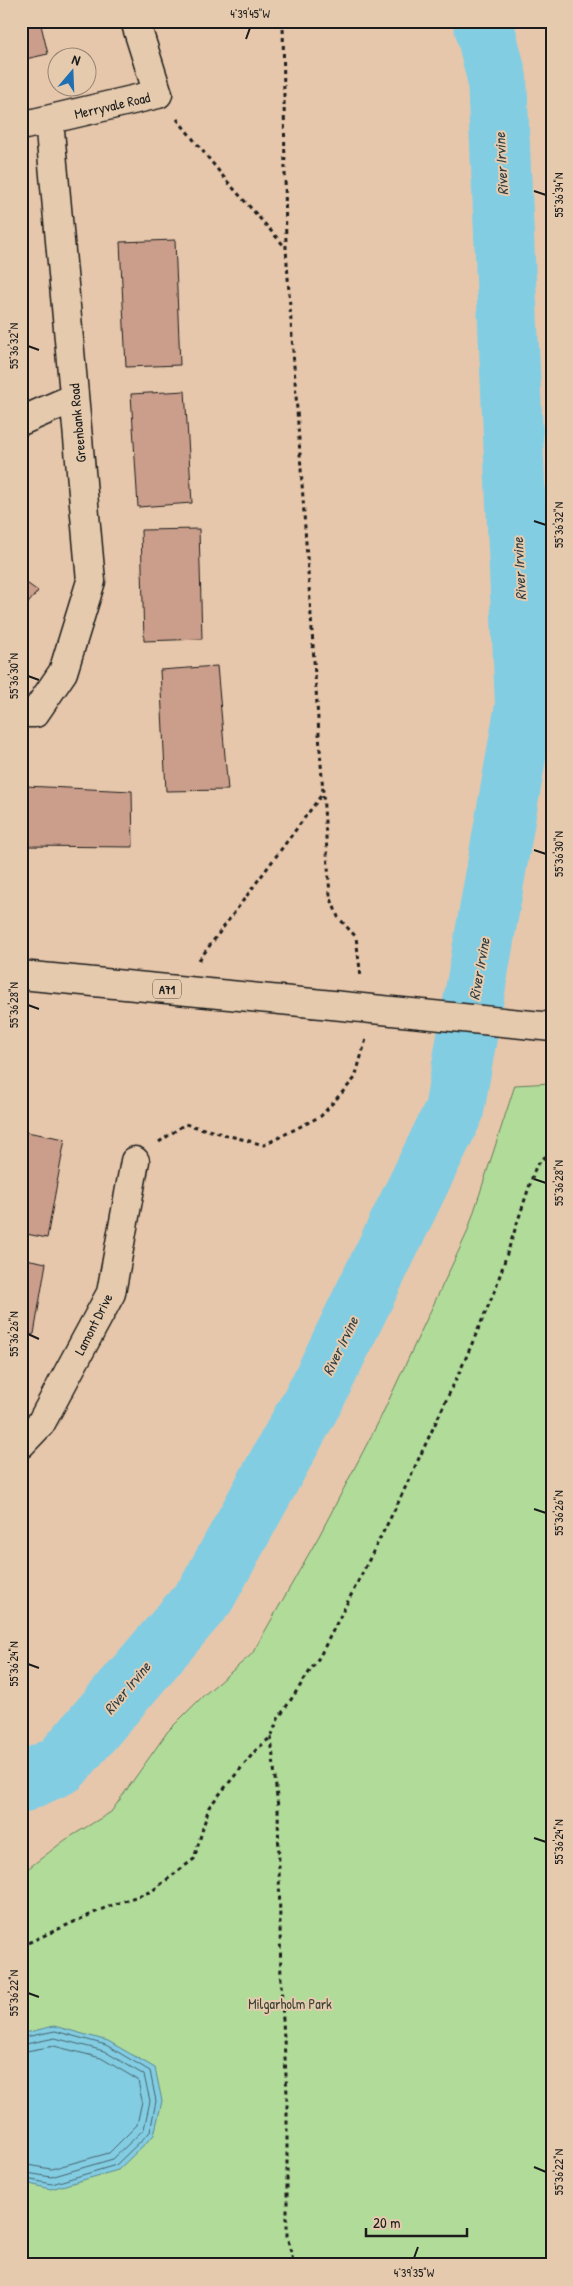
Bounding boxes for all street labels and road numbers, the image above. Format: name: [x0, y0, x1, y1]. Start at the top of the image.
street label: Merryvale Road: [72, 87, 152, 124]
street label: Greenbank Road: [64, 382, 90, 463]
road number: A71: [153, 980, 181, 999]
street label: Lamont Drive: [69, 1290, 117, 1358]

